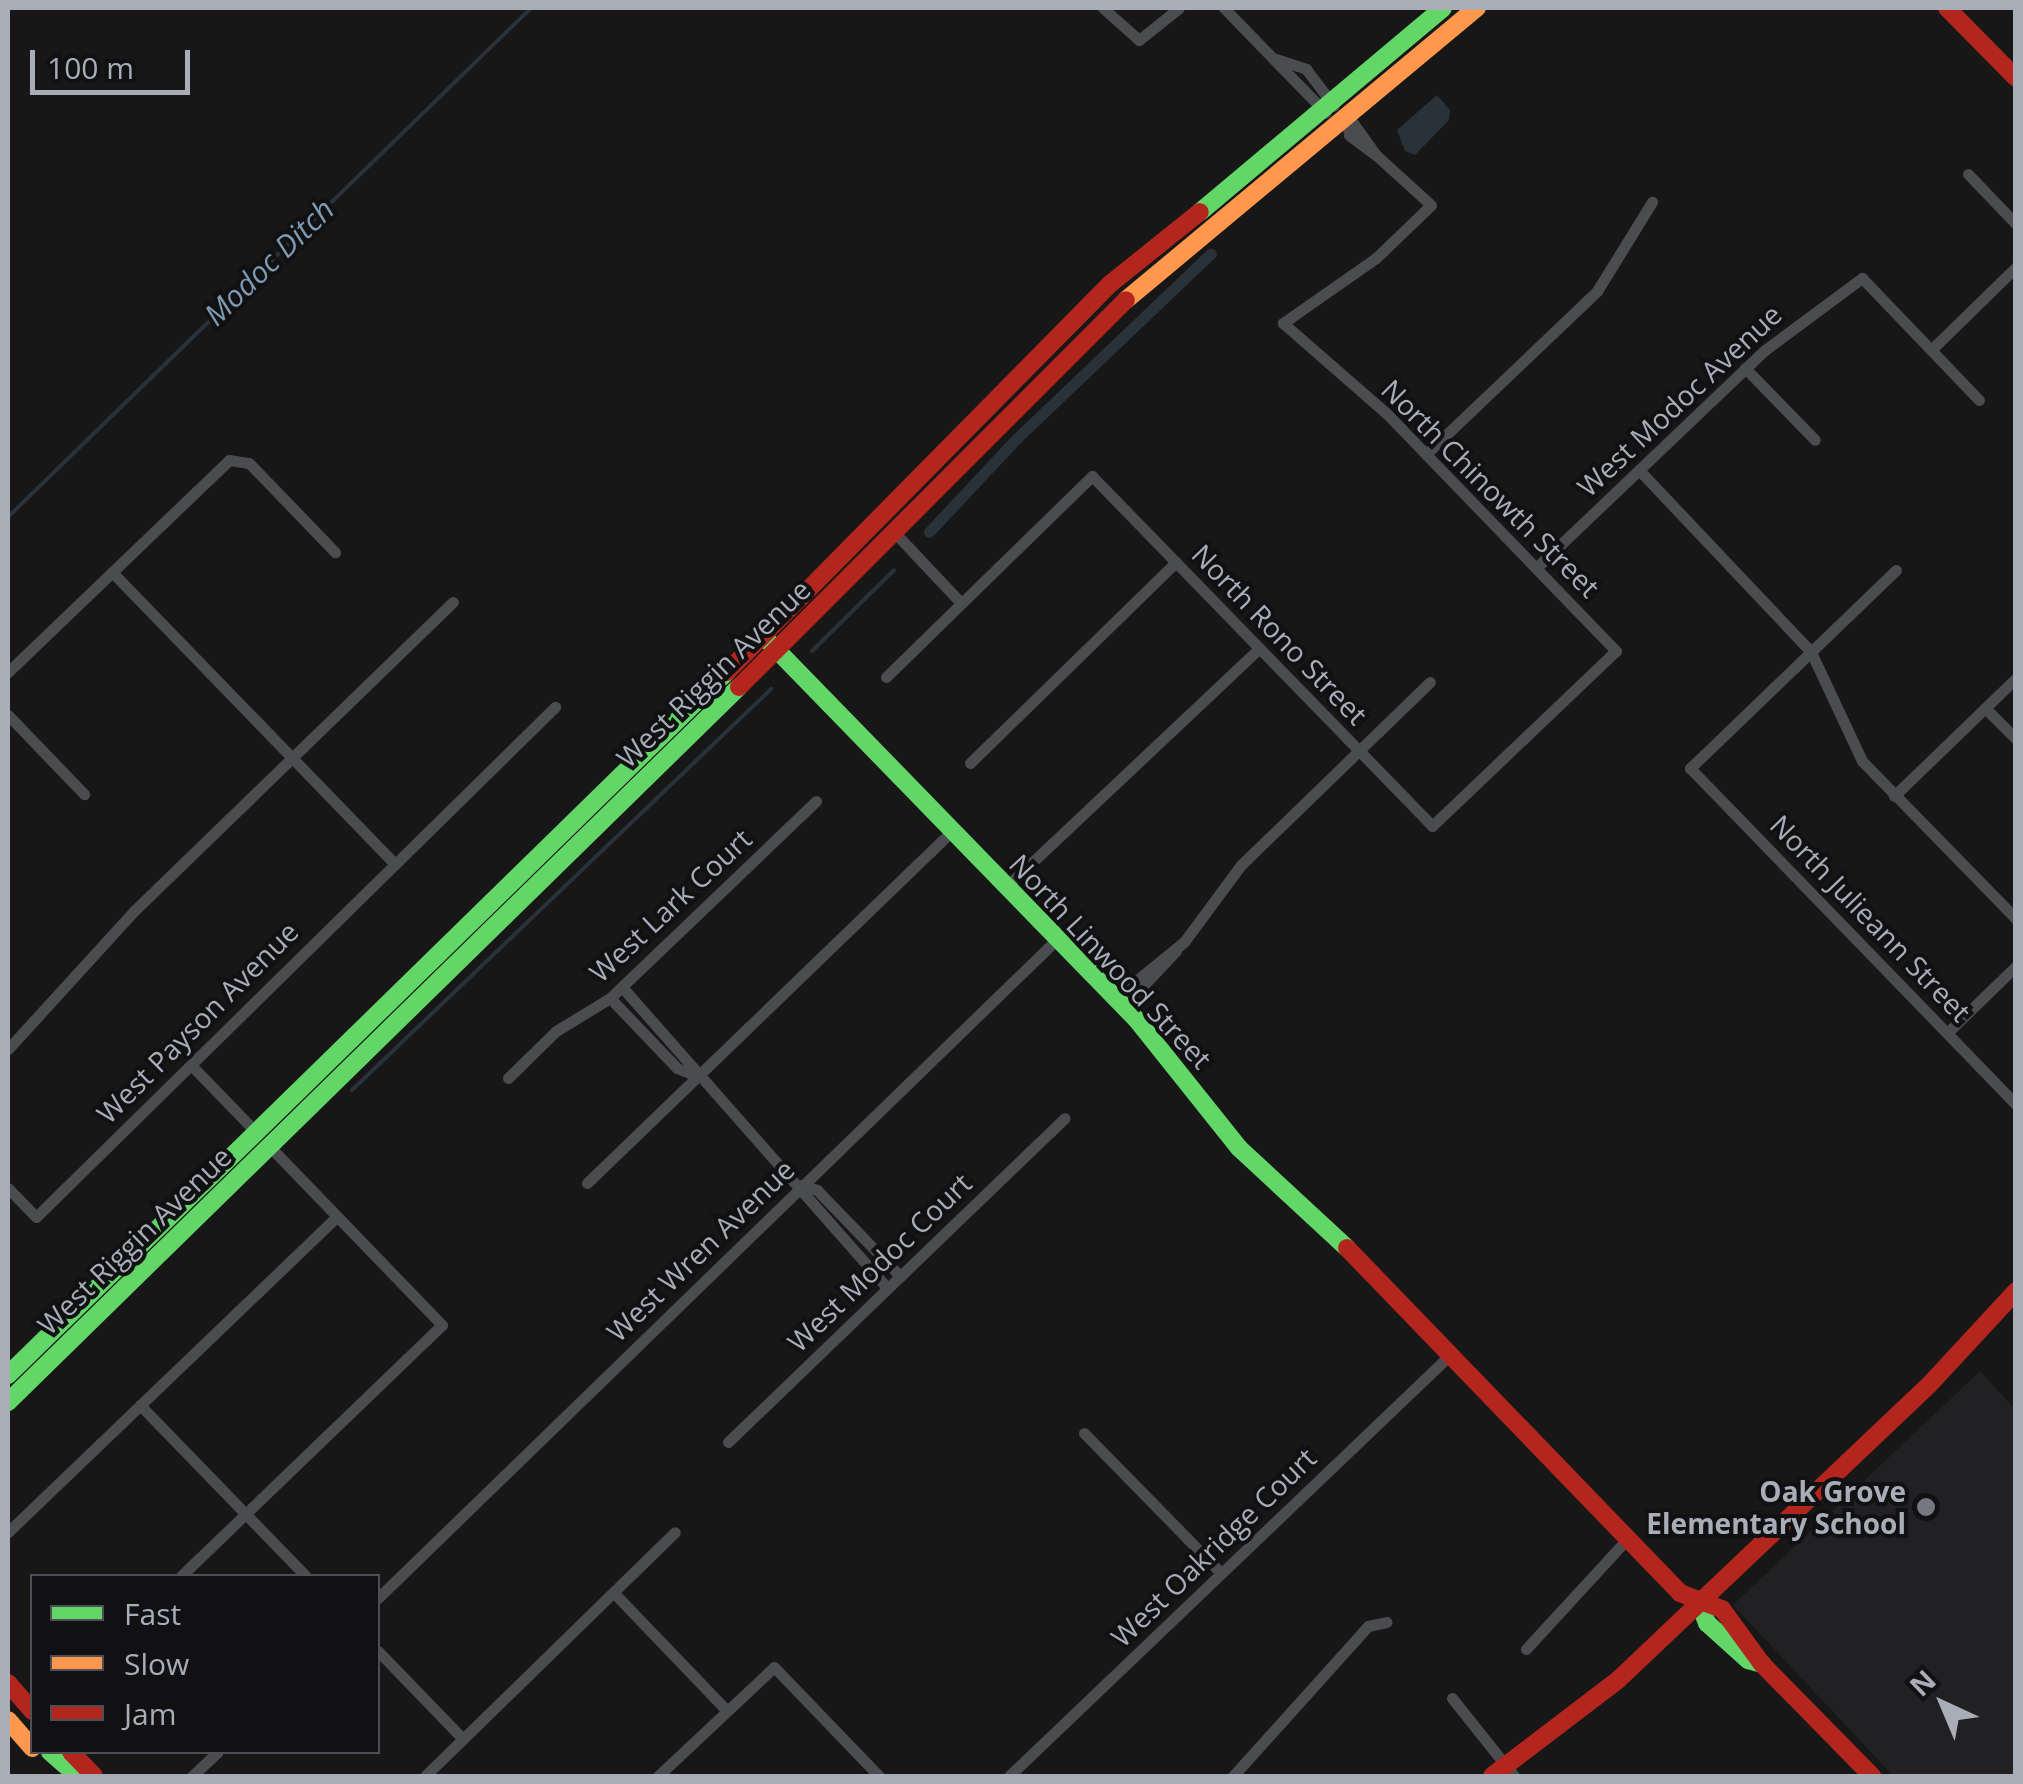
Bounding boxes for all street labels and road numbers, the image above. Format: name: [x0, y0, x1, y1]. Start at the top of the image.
street label: West Modoc Avenue: [1570, 297, 1788, 503]
street label: North Chinowth Street: [1375, 372, 1607, 604]
street label: North Rono Street: [1185, 537, 1375, 731]
street label: West Riggin Avenue: [609, 572, 817, 774]
street label: North Julieann Street: [1764, 808, 1978, 1028]
street label: West Lark Court: [582, 821, 758, 989]
street label: North Linwood Street: [1003, 847, 1219, 1075]
street label: West Payson Avenue: [89, 914, 305, 1130]
street label: West Riggin Avenue: [30, 1139, 238, 1341]
street label: West Wren Avenue: [599, 1152, 801, 1348]
street label: West Modoc Court: [780, 1166, 978, 1358]
street label: West Oakridge Court: [1104, 1441, 1322, 1653]

